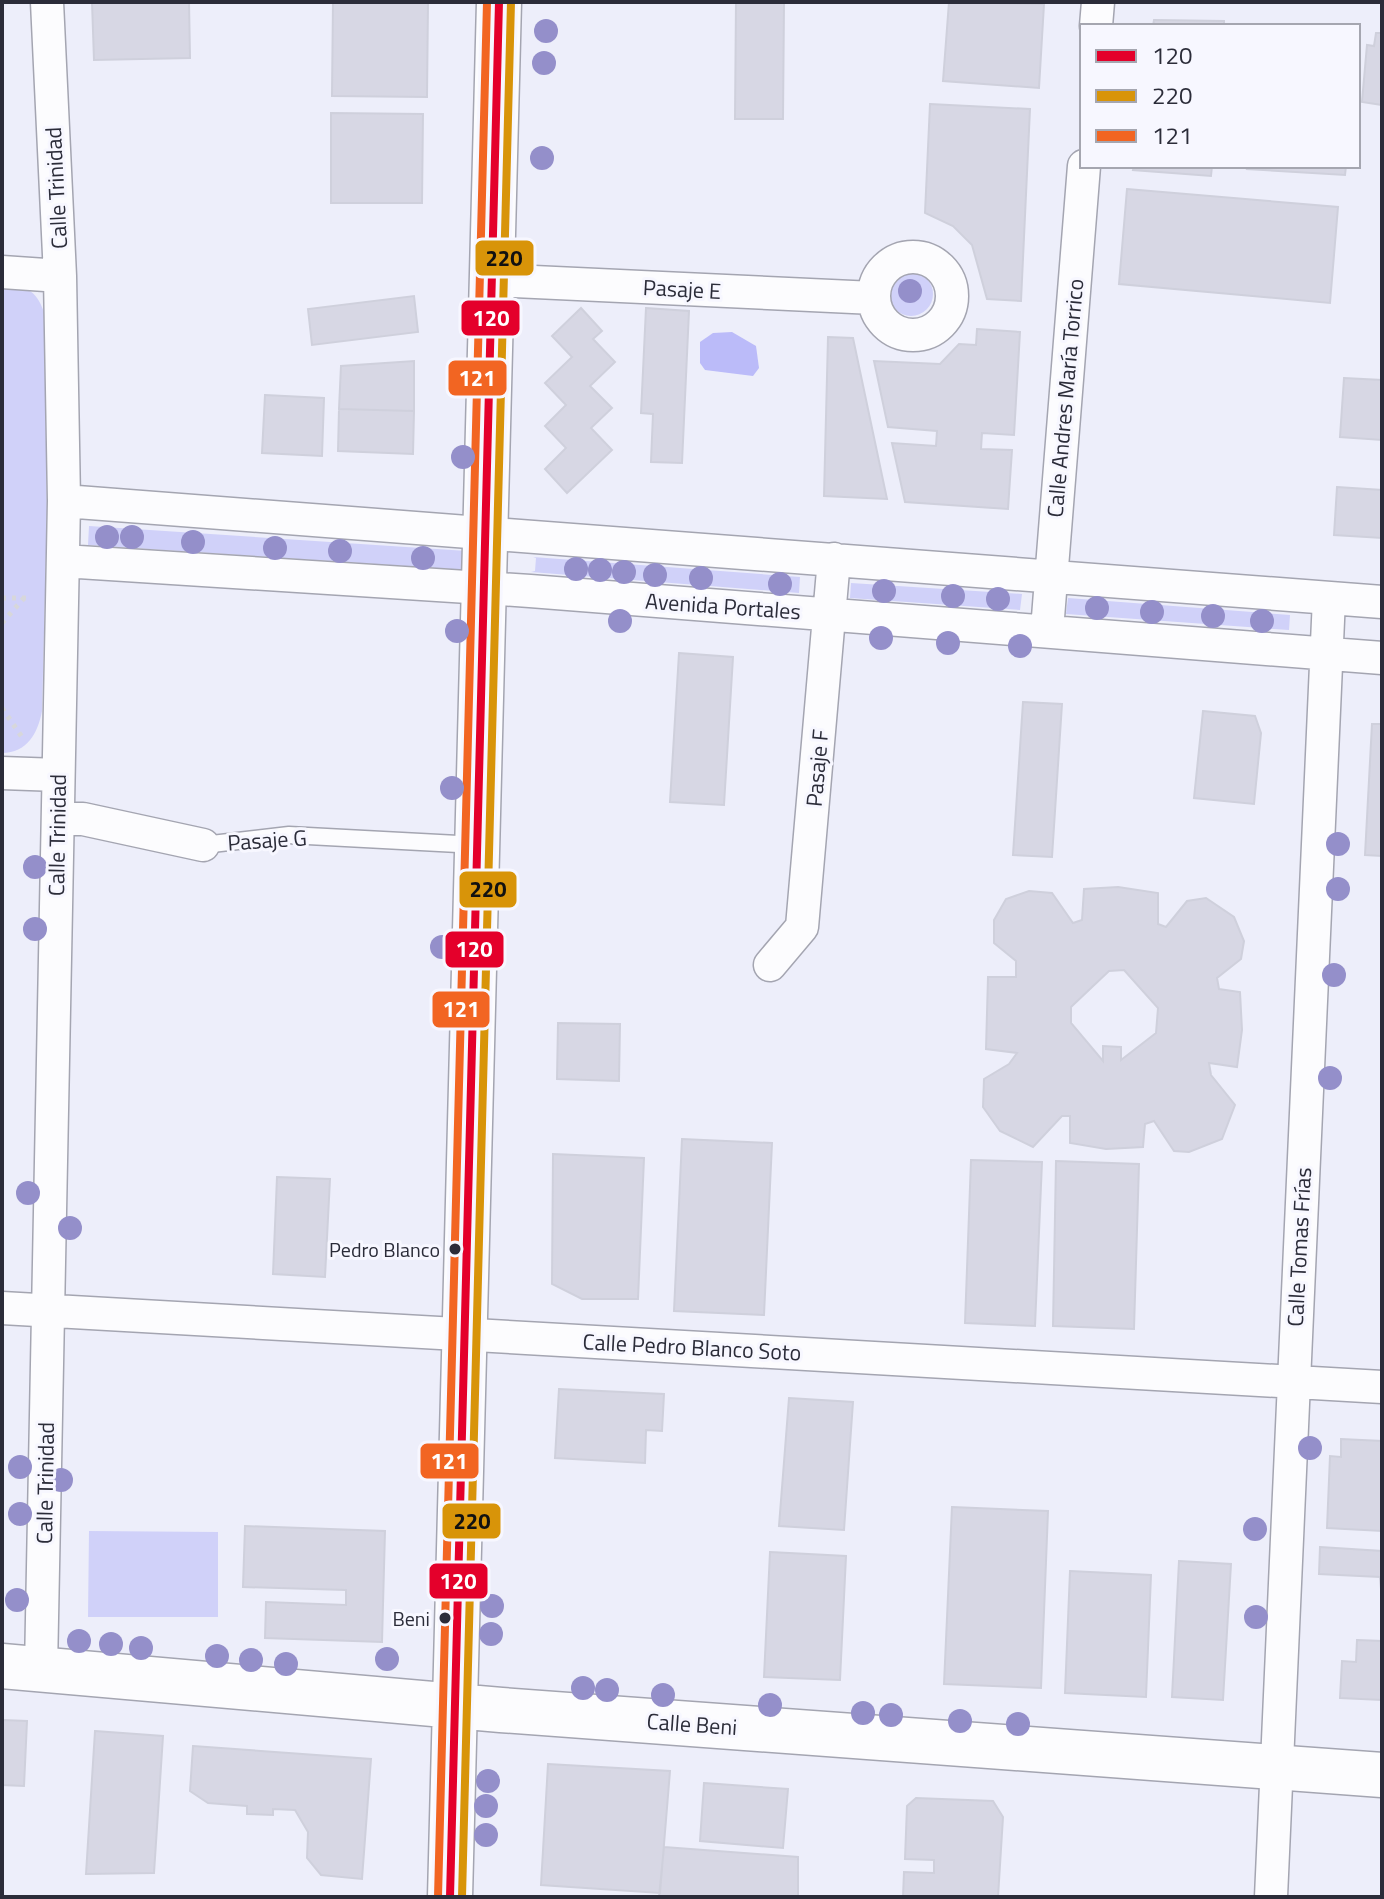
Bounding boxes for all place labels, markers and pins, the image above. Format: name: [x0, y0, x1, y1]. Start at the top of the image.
place label: Pedro Blanco: [329, 1234, 440, 1265]
marker: Pedro Blanco: [447, 1241, 463, 1257]
place label: Beni: [392, 1603, 430, 1634]
marker: Beni: [437, 1610, 453, 1626]

